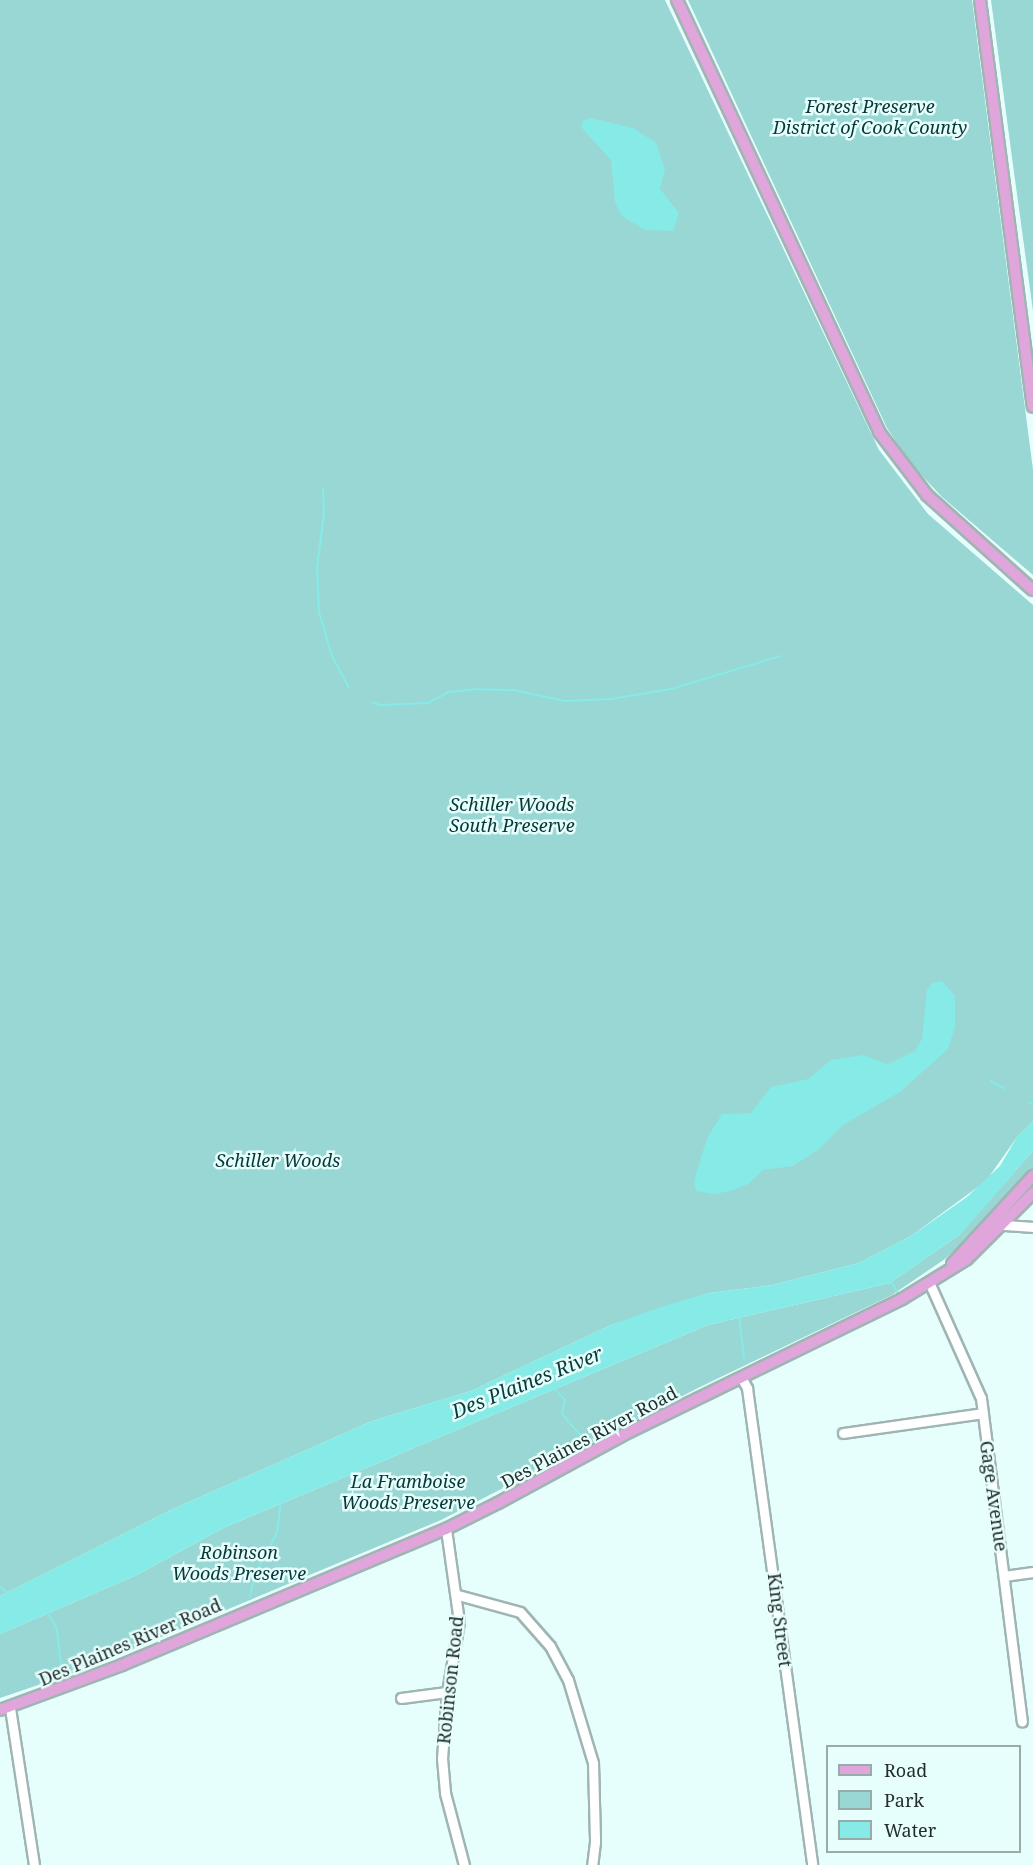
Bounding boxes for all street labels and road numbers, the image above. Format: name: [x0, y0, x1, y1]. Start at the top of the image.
street label: Des Plaines River Road: [497, 1381, 681, 1493]
street label: Gage Avenue: [976, 1439, 1012, 1553]
street label: King Street: [764, 1572, 796, 1668]
street label: Des Plaines River Road: [36, 1594, 224, 1690]
street label: Robinson Road: [433, 1615, 467, 1745]

